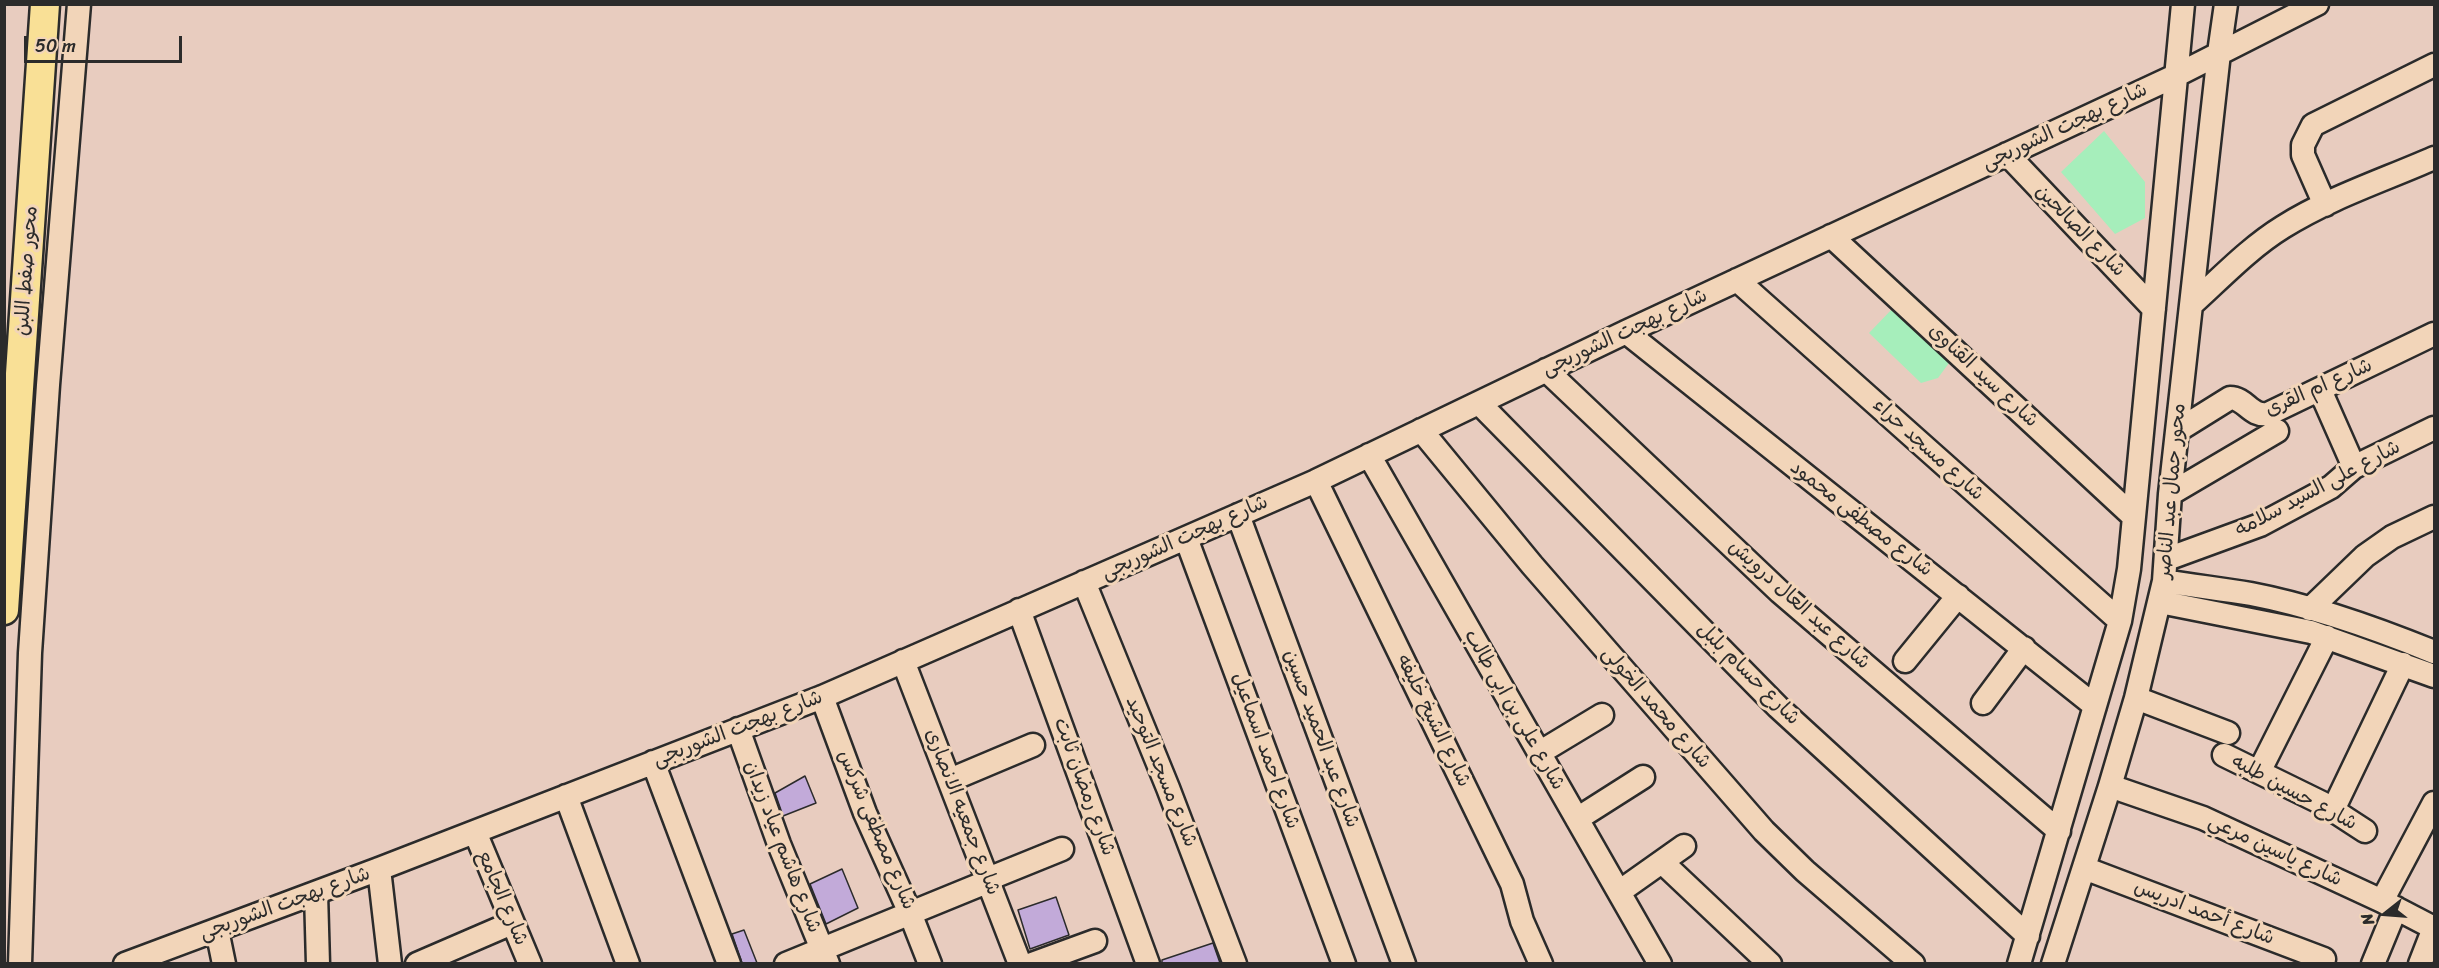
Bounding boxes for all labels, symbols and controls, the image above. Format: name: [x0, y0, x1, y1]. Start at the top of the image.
scale bar: [27, 24, 184, 62]
text: 50 m: [35, 30, 76, 62]
street label: شارع بهجت الشوربجى: [1978, 78, 2152, 176]
street label: شارع الصالحين: [2030, 180, 2130, 282]
street label: محور صفط اللبن: [10, 205, 44, 337]
street label: شارع بهجت الشوربجى: [1538, 284, 1712, 382]
street label: شارع سيد القناوى: [1923, 319, 2043, 433]
street label: شارع ام القرى: [2262, 354, 2376, 422]
street label: شارع مسجد حراء: [1867, 394, 1989, 506]
street label: محور جمال عبد الناصر: [2152, 402, 2192, 580]
street label: شارع على السيد سلامه: [2231, 435, 2405, 543]
street label: شارع مصطفى محمود: [1785, 456, 1937, 582]
street label: شارع بهجت الشوربجى: [1098, 490, 1272, 586]
street label: شارع عبد العال درويش: [1723, 535, 1875, 675]
street label: شارع حسام بلبل: [1691, 617, 1805, 731]
street label: شارع على بن ابى طالب: [1458, 625, 1570, 795]
street label: شارع محمد الخولى: [1596, 642, 1716, 774]
street label: شارع عبد الحميد حسين: [1278, 647, 1364, 831]
street label: شارع الشيخ خليفه: [1391, 651, 1475, 791]
street label: شارع احمد اسماعيل: [1226, 669, 1304, 833]
street label: شارع بهجت الشوربجى: [650, 686, 826, 772]
street label: شارع مسجد التوحيد: [1120, 693, 1202, 851]
street label: شارع رمضان ثابت: [1048, 715, 1120, 859]
street label: شارع جمعيه الانصارى: [919, 725, 1005, 899]
street label: شارع مصطفى شركس: [832, 747, 920, 913]
street label: شارع حسين طلبه: [2227, 750, 2361, 836]
street label: شارع هاشم عياد زيدان: [738, 758, 826, 936]
street label: شارع ياسين مرعي: [2204, 810, 2346, 892]
street label: شارع الجامع: [471, 847, 533, 949]
street label: شارع بهجت الشوربجى: [196, 862, 374, 946]
street label: شارع أحمد ادريس: [2131, 875, 2277, 951]
north arrow: [2355, 884, 2415, 944]
text: N: [2352, 910, 2383, 929]

